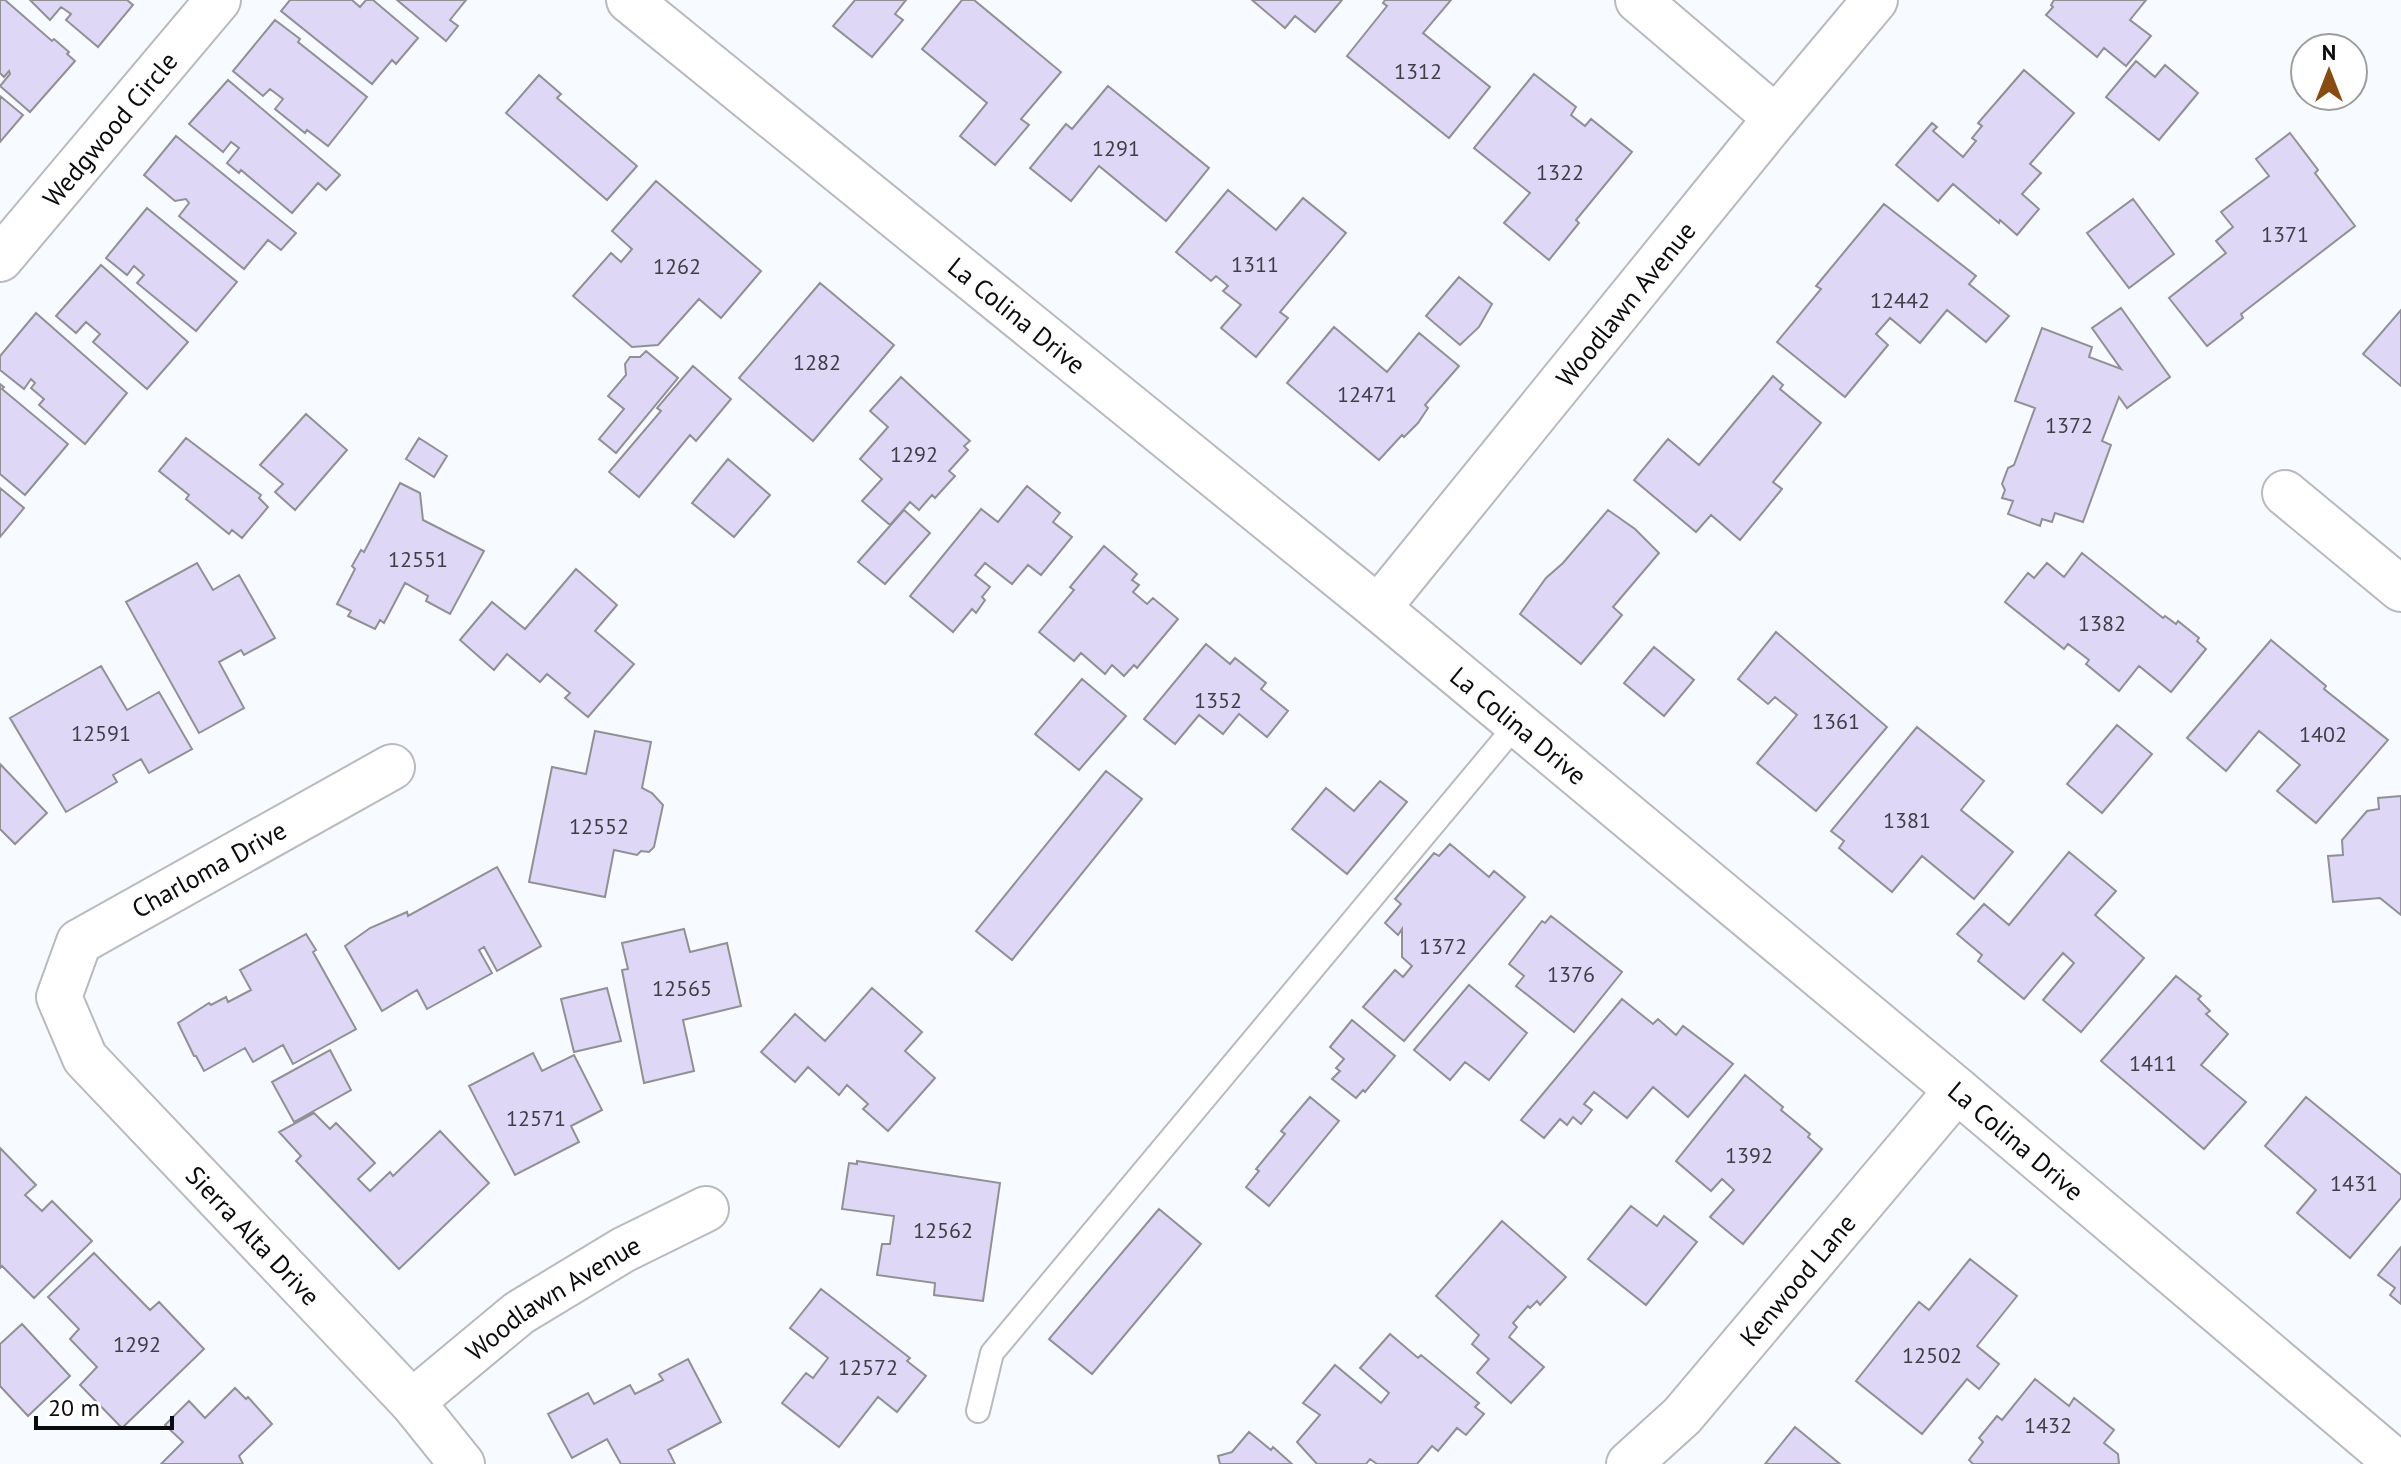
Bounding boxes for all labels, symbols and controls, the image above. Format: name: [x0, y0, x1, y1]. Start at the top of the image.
north arrow: [2289, 32, 2369, 112]
text: N: [2322, 38, 2336, 66]
street label: Wedgwood Circle: [35, 45, 184, 213]
house number: 1312: [1394, 57, 1442, 85]
house number: 1291: [1092, 134, 1140, 162]
house number: 1322: [1536, 158, 1584, 186]
street label: Woodlawn Avenue: [1548, 214, 1702, 393]
house number: 1371: [2261, 220, 2309, 248]
street label: La Colina Drive: [942, 249, 1093, 381]
house number: 1311: [1231, 250, 1279, 278]
house number: 1262: [653, 252, 701, 280]
house number: 12442: [1870, 286, 1930, 314]
house number: 1282: [793, 348, 841, 376]
house number: 12471: [1337, 380, 1397, 408]
house number: 1372: [2045, 411, 2093, 439]
house number: 1292: [890, 440, 938, 468]
house number: 12551: [388, 545, 448, 573]
house number: 1382: [2078, 609, 2126, 637]
street label: La Colina Drive: [1444, 659, 1594, 792]
house number: 1352: [1194, 686, 1242, 714]
house number: 1361: [1812, 707, 1860, 735]
house number: 12591: [71, 719, 131, 747]
house number: 1402: [2299, 720, 2347, 748]
house number: 1381: [1883, 806, 1931, 834]
house number: 12552: [569, 812, 629, 840]
street label: Charloma Drive: [126, 813, 292, 925]
house number: 1372: [1419, 932, 1467, 960]
house number: 1376: [1547, 960, 1595, 988]
house number: 12565: [652, 974, 712, 1002]
house number: 1411: [2129, 1049, 2177, 1077]
street label: La Colina Drive: [1942, 1074, 2091, 1207]
house number: 12571: [506, 1104, 566, 1132]
house number: 1392: [1725, 1141, 1773, 1169]
street label: Sierra Alta Drive: [179, 1158, 328, 1312]
house number: 1431: [2330, 1169, 2378, 1197]
street label: Kenwood Lane: [1732, 1207, 1862, 1353]
house number: 12562: [913, 1216, 973, 1244]
street label: Woodlawn Avenue: [459, 1228, 646, 1367]
house number: 1292: [113, 1330, 161, 1358]
house number: 12502: [1902, 1341, 1962, 1369]
house number: 12572: [838, 1353, 898, 1381]
scale bar: [36, 1380, 172, 1430]
text: 20 m: [48, 1392, 100, 1423]
house number: 1432: [2024, 1411, 2072, 1439]

